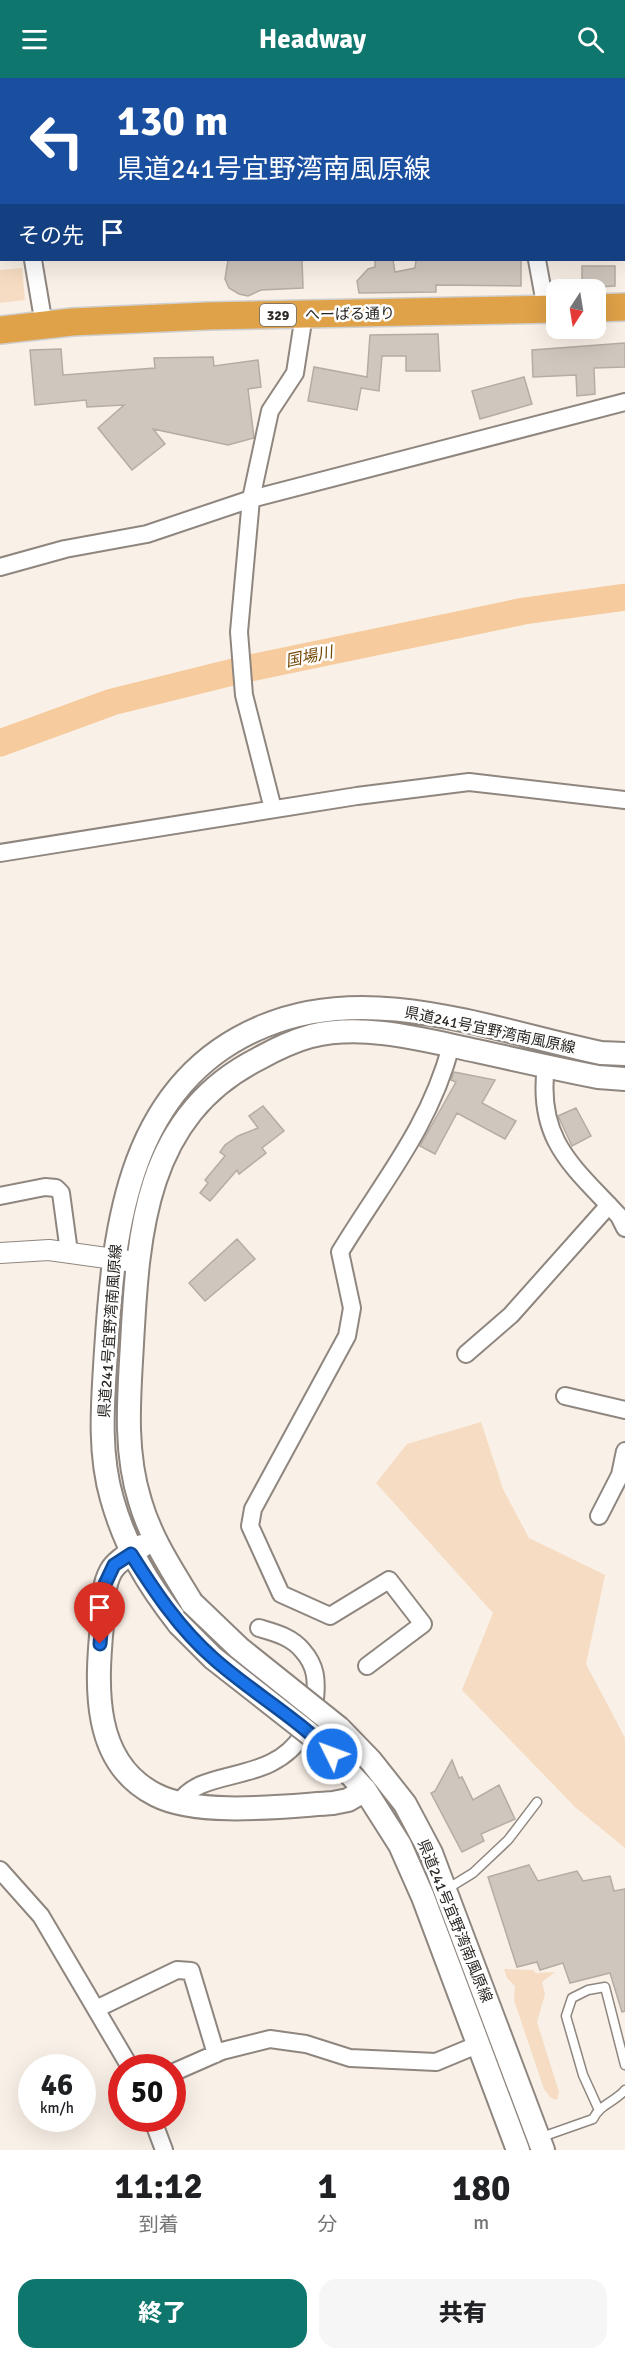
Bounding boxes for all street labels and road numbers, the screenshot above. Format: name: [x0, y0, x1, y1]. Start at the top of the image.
road number: 329: [260, 304, 296, 326]
street label: へーばる通り: [305, 304, 395, 324]
street label: 県道241号宜野湾南風原線: [403, 1003, 577, 1057]
street label: 県道241号宜野湾南風原線: [95, 1243, 125, 1419]
street label: 県道241号宜野湾南風原線: [414, 1837, 496, 2005]

